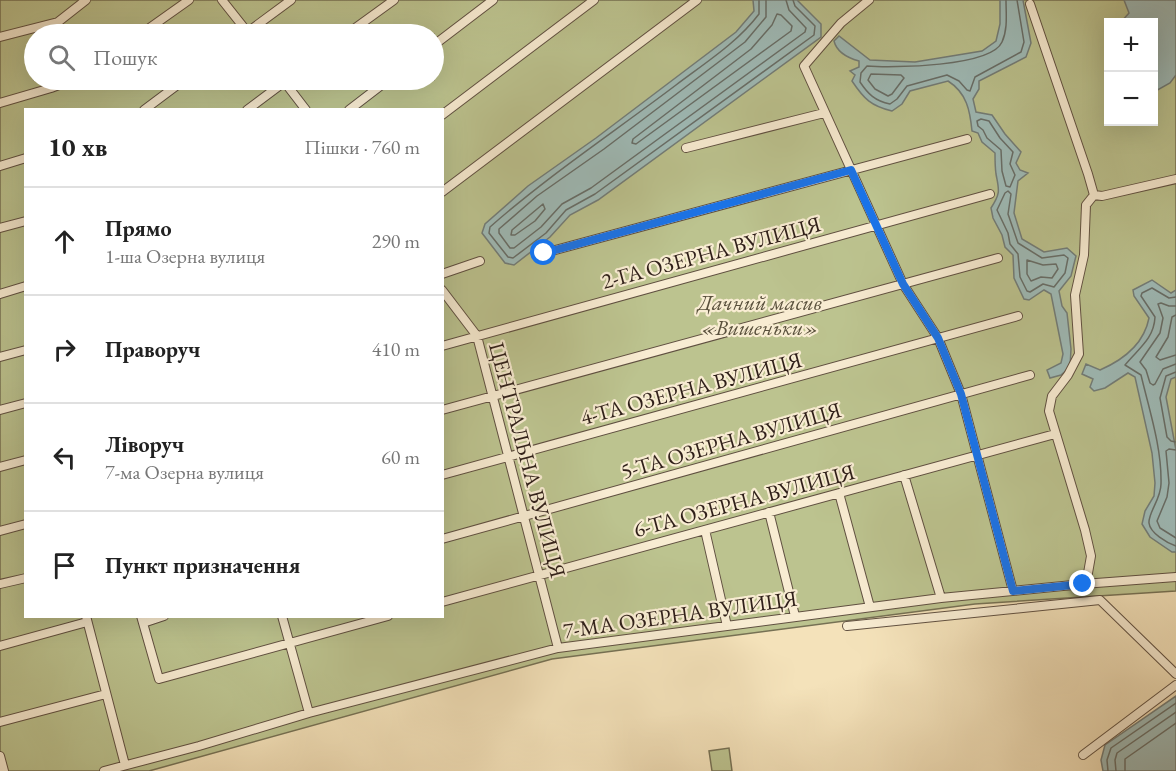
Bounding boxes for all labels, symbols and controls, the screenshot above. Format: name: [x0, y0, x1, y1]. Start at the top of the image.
map controls: [1104, 18, 1158, 126]
button: +: [1104, 18, 1158, 72]
search box: [24, 24, 444, 90]
icon: search: [45, 41, 78, 74]
text: Пошук: [93, 43, 157, 72]
button: −: [1104, 72, 1158, 126]
text: 10 хв: [48, 130, 107, 164]
text: Пішки · 760 m: [304, 134, 420, 160]
street label: 2-ГА ОЗЕРНА ВУЛИЦЯ: [598, 209, 824, 296]
text: Прямо: [105, 214, 172, 243]
icon: ahead: [48, 225, 81, 258]
text: 290 m: [372, 228, 420, 254]
route start: [530, 239, 556, 265]
text: 1-ша Озерна вулиця: [105, 243, 265, 269]
park label: Дачний масив «Вишеньки»: [696, 288, 822, 342]
icon: right: [48, 333, 81, 366]
text: Праворуч: [105, 335, 201, 364]
text: 410 m: [372, 336, 420, 362]
street label: ЦЕНТРАЛЬНА ВУЛИЦЯ: [482, 339, 573, 581]
street label: 4-ТА ОЗЕРНА ВУЛИЦЯ: [577, 345, 805, 432]
street label: 5-ТА ОЗЕРНА ВУЛИЦЯ: [618, 395, 845, 486]
text: Ліворуч: [105, 430, 184, 459]
icon: left: [48, 441, 81, 474]
text: 60 m: [381, 444, 420, 470]
street label: 6-ТА ОЗЕРНА ВУЛИЦЯ: [630, 457, 858, 544]
text: 7-ма Озерна вулиця: [105, 459, 264, 485]
icon: arrive: [48, 549, 81, 582]
text: Пункт призначення: [105, 551, 300, 580]
route end: [1069, 570, 1095, 596]
street label: 7-МА ОЗЕРНА ВУЛИЦЯ: [561, 584, 799, 645]

